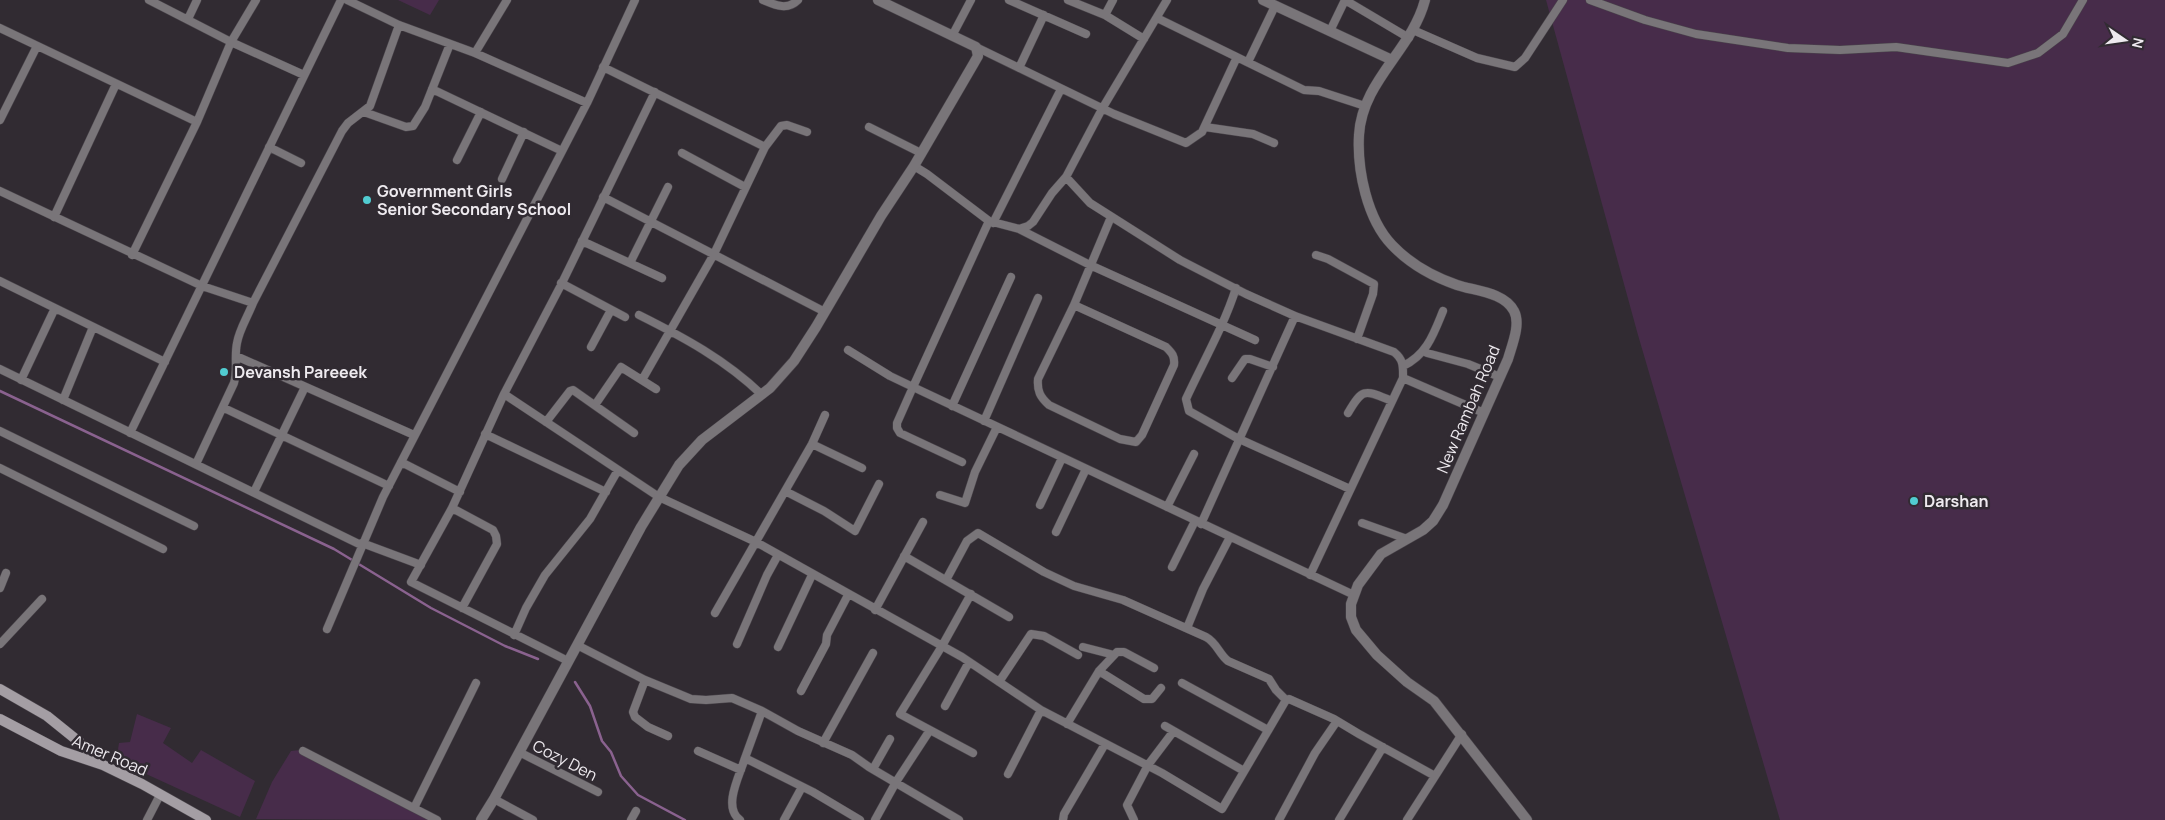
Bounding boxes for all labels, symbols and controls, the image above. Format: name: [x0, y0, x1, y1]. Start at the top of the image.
north arrow: [2100, 15, 2150, 65]
text: N: [2128, 36, 2149, 50]
place label: Government Girls Senior Secondary School: [377, 180, 571, 220]
marker: Government Girls Senior Secondary School: [361, 194, 373, 206]
street label: New Rambah Road: [1431, 342, 1505, 476]
place label: Devansh Pareeek: [234, 361, 367, 383]
marker: Devansh Pareeek: [218, 366, 230, 378]
place label: Darshan: [1924, 490, 1988, 512]
marker: Darshan: [1908, 495, 1920, 507]
street label: Amer Road: [69, 729, 151, 781]
street label: Cozy Den: [529, 734, 601, 786]

